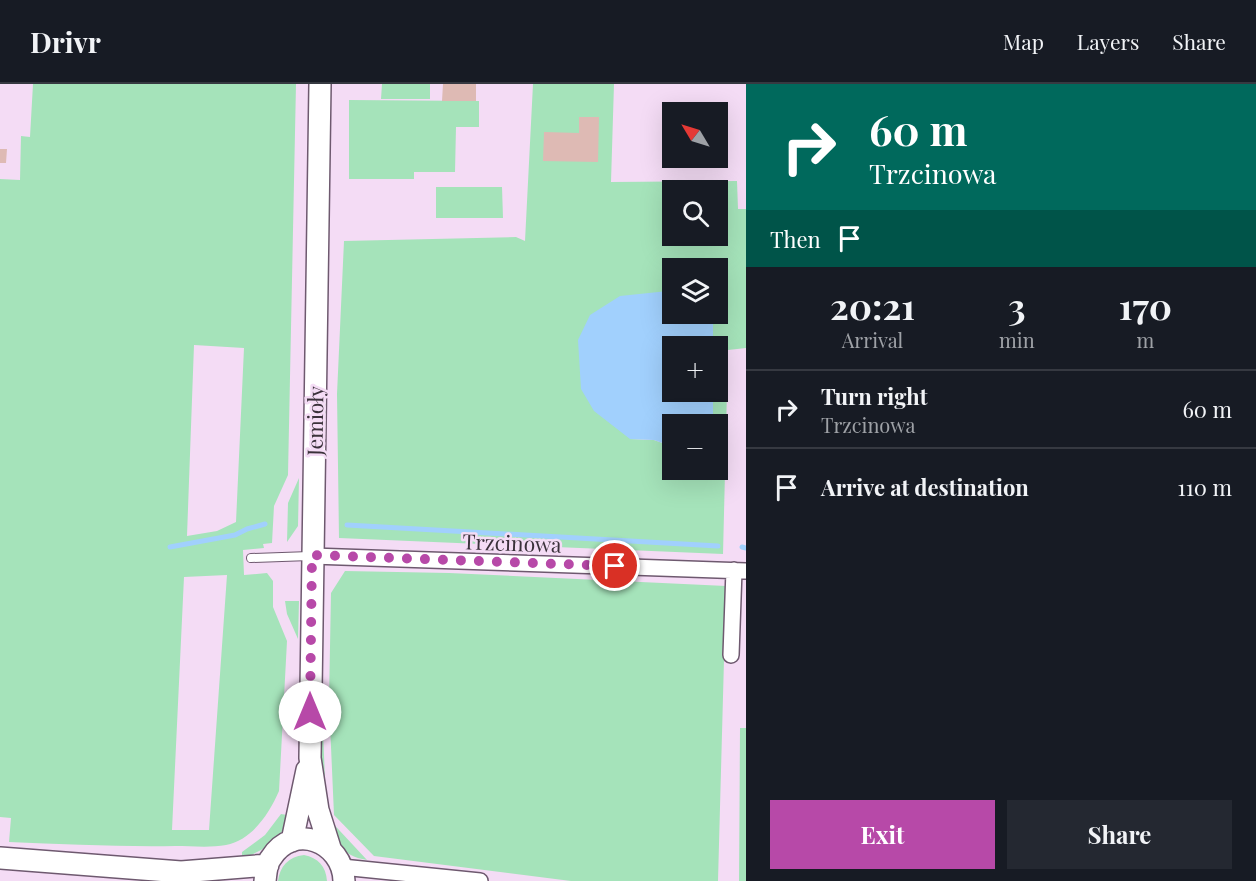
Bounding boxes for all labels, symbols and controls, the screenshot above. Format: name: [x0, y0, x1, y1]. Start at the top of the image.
text: Drivr: [30, 23, 101, 60]
text: Map: [1003, 27, 1044, 55]
text: Layers: [1077, 27, 1139, 55]
text: Share: [1172, 27, 1226, 55]
text: 60 m: [869, 101, 967, 157]
north arrow: [662, 102, 728, 168]
map controls: [662, 102, 728, 480]
icon: right: [770, 108, 848, 186]
text: Trzcinowa: [869, 155, 996, 191]
button: search: [662, 180, 728, 246]
icon: arrive: [833, 222, 866, 255]
text: Then: [770, 224, 821, 254]
button: layers: [662, 258, 728, 324]
text: 20:21: [830, 281, 915, 329]
text: 3: [1008, 281, 1026, 329]
text: 170: [1119, 281, 1172, 329]
text: Arrival: [842, 326, 903, 353]
text: min: [999, 326, 1035, 353]
text: m: [1136, 326, 1154, 353]
button: +: [662, 336, 728, 402]
text: Turn right: [821, 381, 927, 411]
street label: Jemioły: [299, 385, 329, 457]
icon: right: [770, 393, 803, 426]
text: 60 m: [1182, 394, 1232, 424]
text: Trzcinowa: [821, 411, 915, 438]
button: −: [662, 414, 728, 480]
icon: arrive: [770, 471, 803, 504]
text: Arrive at destination: [821, 472, 1029, 502]
text: 110 m: [1178, 472, 1232, 502]
street label: Trzcinowa: [462, 526, 563, 558]
pin: [589, 540, 640, 591]
icon: arrive: [598, 549, 631, 582]
position arrow: [278, 680, 342, 744]
button: Exit: [770, 800, 995, 869]
button: Share: [1007, 800, 1232, 869]

